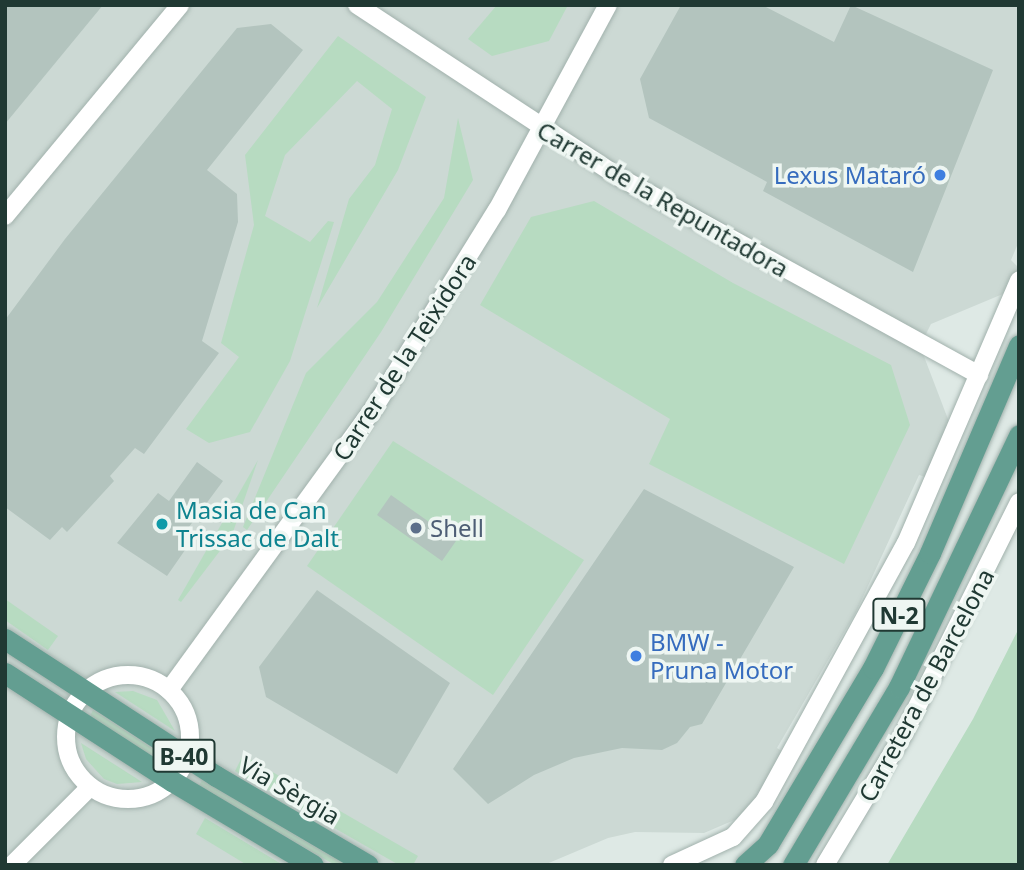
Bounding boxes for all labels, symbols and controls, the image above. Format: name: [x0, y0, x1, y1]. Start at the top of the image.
street label: Carrer de la Repuntadora: [532, 115, 794, 283]
place label: Lexus Mataró: [774, 161, 926, 189]
marker: Lexus Mataró: [932, 167, 948, 183]
street label: Carrer de la Teixidora: [326, 248, 482, 466]
place label: Masia de Can Trissac de Dalt: [176, 496, 339, 552]
place label: Shell: [430, 514, 484, 542]
marker: Masia de Can Trissac de Dalt: [154, 516, 170, 532]
marker: Shell: [408, 520, 424, 536]
street label: Carretera de Barcelona: [852, 563, 1000, 807]
road number: N-2: [871, 596, 927, 635]
place label: BMW - Pruna Motor: [650, 628, 793, 684]
marker: BMW - Pruna Motor: [628, 648, 644, 664]
road number: B-40: [152, 736, 216, 776]
street label: Via Sèrgia: [235, 750, 345, 830]

